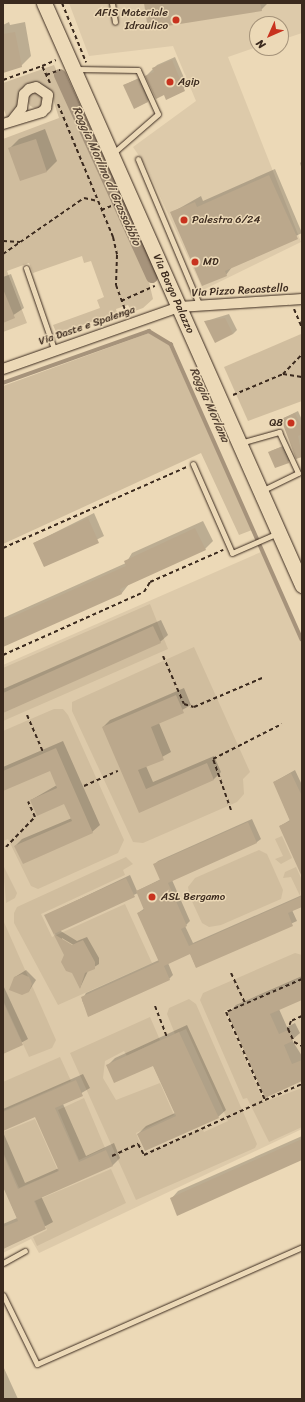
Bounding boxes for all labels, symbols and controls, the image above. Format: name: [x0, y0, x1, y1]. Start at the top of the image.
place label: AFIS Materiale Idraulico: [95, 7, 168, 33]
marker: AFIS Materiale Idraulico: [171, 15, 181, 25]
north arrow: [249, 16, 289, 56]
text: N: [251, 35, 270, 54]
place label: Agip: [178, 75, 200, 89]
marker: Agip: [165, 77, 175, 87]
water label: Roggia Morlino di Grassobbio: [69, 104, 143, 248]
place label: Palestra 6/24: [192, 213, 260, 227]
marker: Palestra 6/24: [179, 215, 189, 225]
street label: Via Borgo Palazzo: [150, 252, 196, 336]
place label: MD: [203, 255, 219, 269]
marker: MD: [190, 257, 200, 267]
street label: Via Pizzo Recastello: [191, 282, 289, 300]
street label: Via Daste e Spalenga: [37, 303, 137, 349]
water label: Roggia Morlana: [186, 365, 232, 445]
place label: Q8: [269, 416, 283, 430]
marker: Q8: [286, 418, 296, 428]
place label: ASL Bergamo: [161, 890, 225, 904]
marker: ASL Bergamo: [146, 891, 158, 903]

